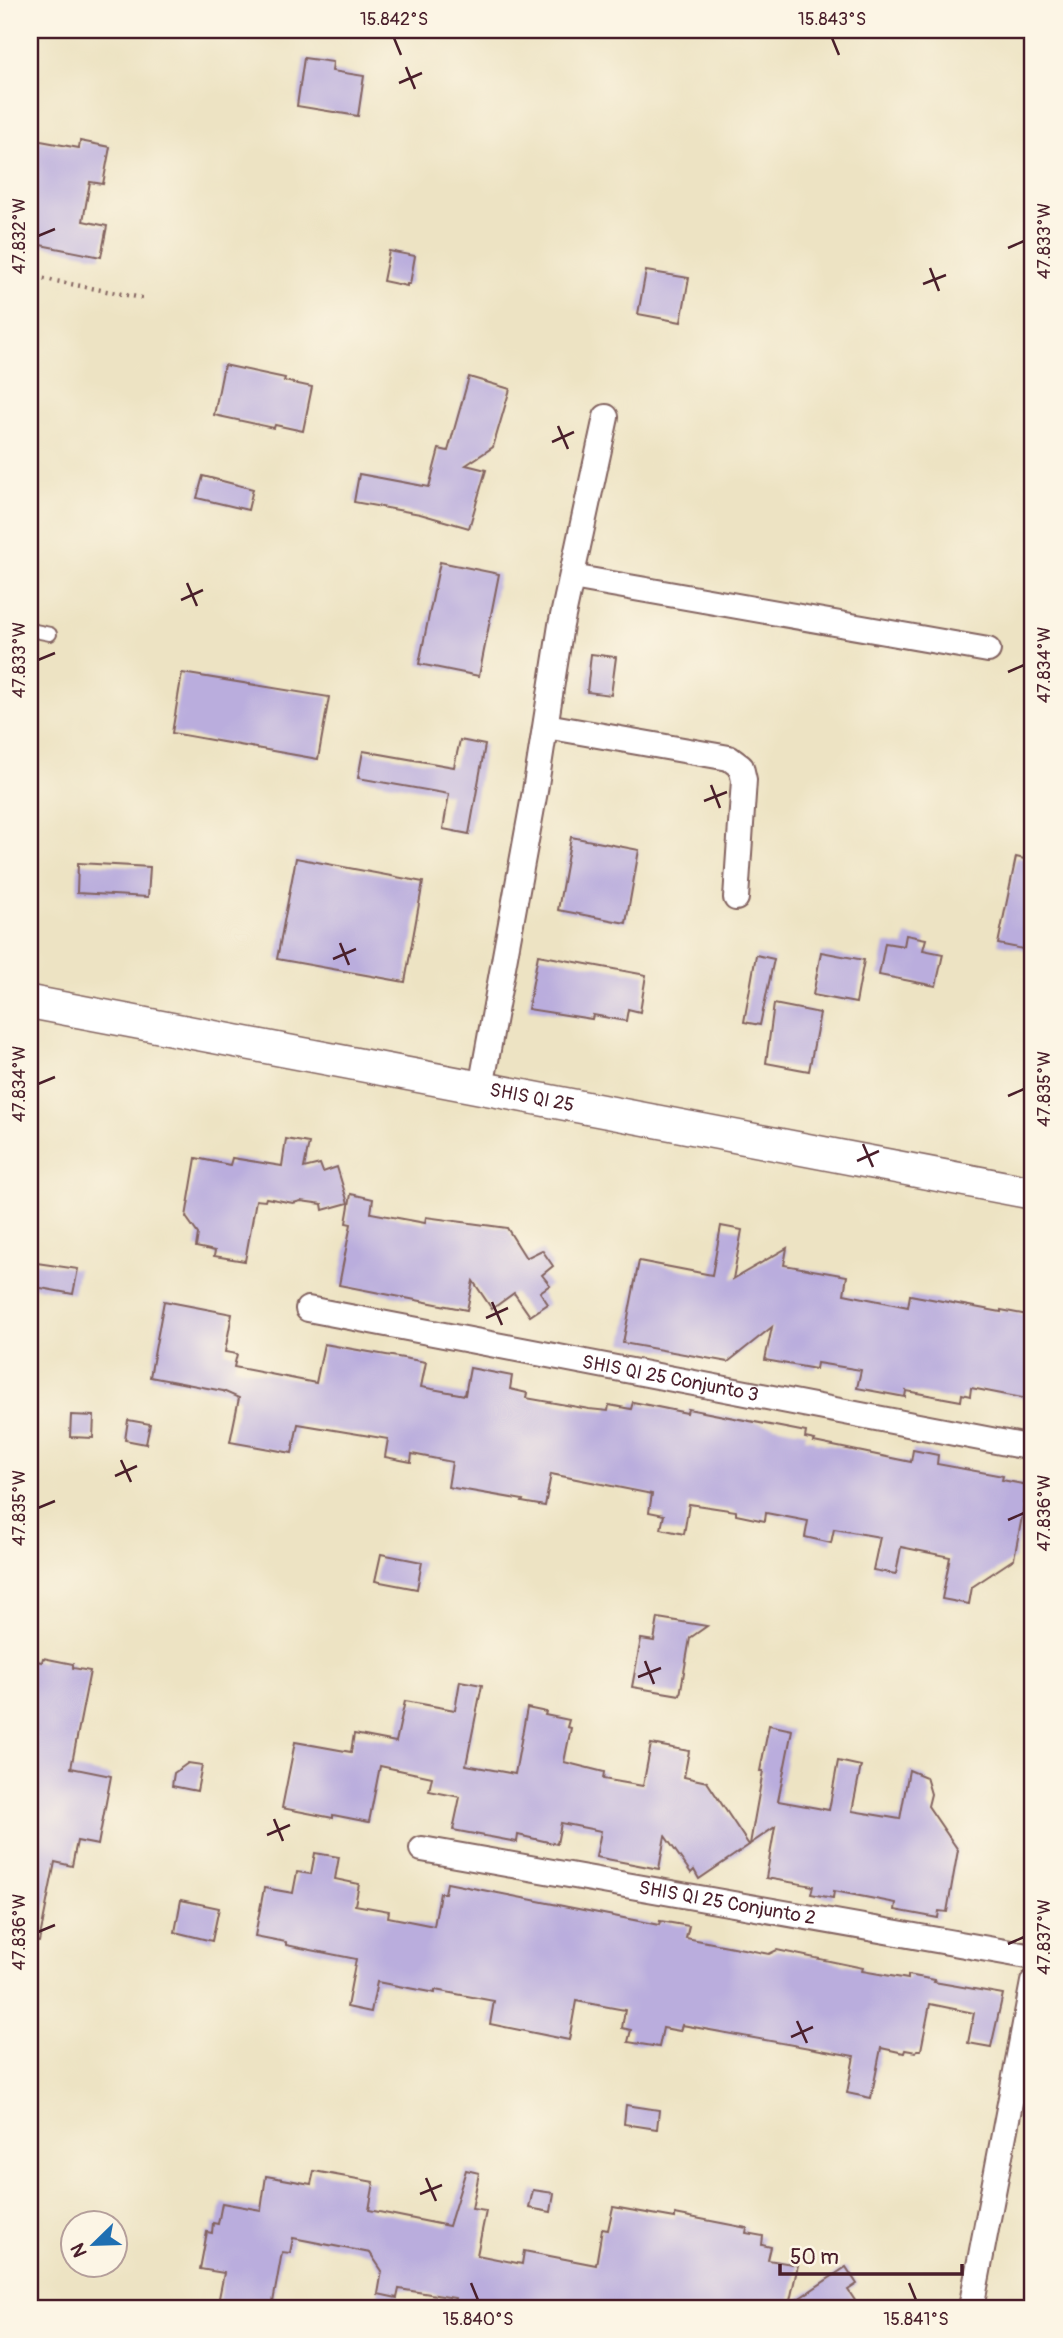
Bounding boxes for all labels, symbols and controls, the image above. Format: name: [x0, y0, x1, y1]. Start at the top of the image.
text: 15.842°S: [360, 8, 428, 31]
text: 15.843°S: [798, 8, 866, 31]
text: 47.832°W: [8, 198, 31, 274]
text: 47.833°W: [1033, 203, 1056, 279]
text: 47.833°W: [8, 622, 31, 698]
text: 47.834°W: [1033, 627, 1056, 703]
text: 47.834°W: [8, 1046, 31, 1122]
text: 47.835°W: [1033, 1051, 1056, 1127]
street label: SHIS QI 25: [488, 1078, 576, 1117]
street label: SHIS QI 25 Conjunto 3: [580, 1350, 761, 1407]
text: 47.835°W: [8, 1470, 31, 1546]
text: 47.836°W: [1033, 1475, 1056, 1551]
street label: SHIS QI 25 Conjunto 2: [637, 1876, 818, 1930]
text: 47.836°W: [8, 1894, 31, 1970]
text: 47.837°W: [1033, 1899, 1056, 1975]
north arrow: [60, 2208, 130, 2278]
scale bar: [780, 2233, 962, 2277]
text: N: [66, 2240, 93, 2261]
text: 50 m: [790, 2244, 839, 2271]
text: 15.840°S: [443, 2308, 513, 2331]
text: 15.841°S: [883, 2308, 949, 2331]

